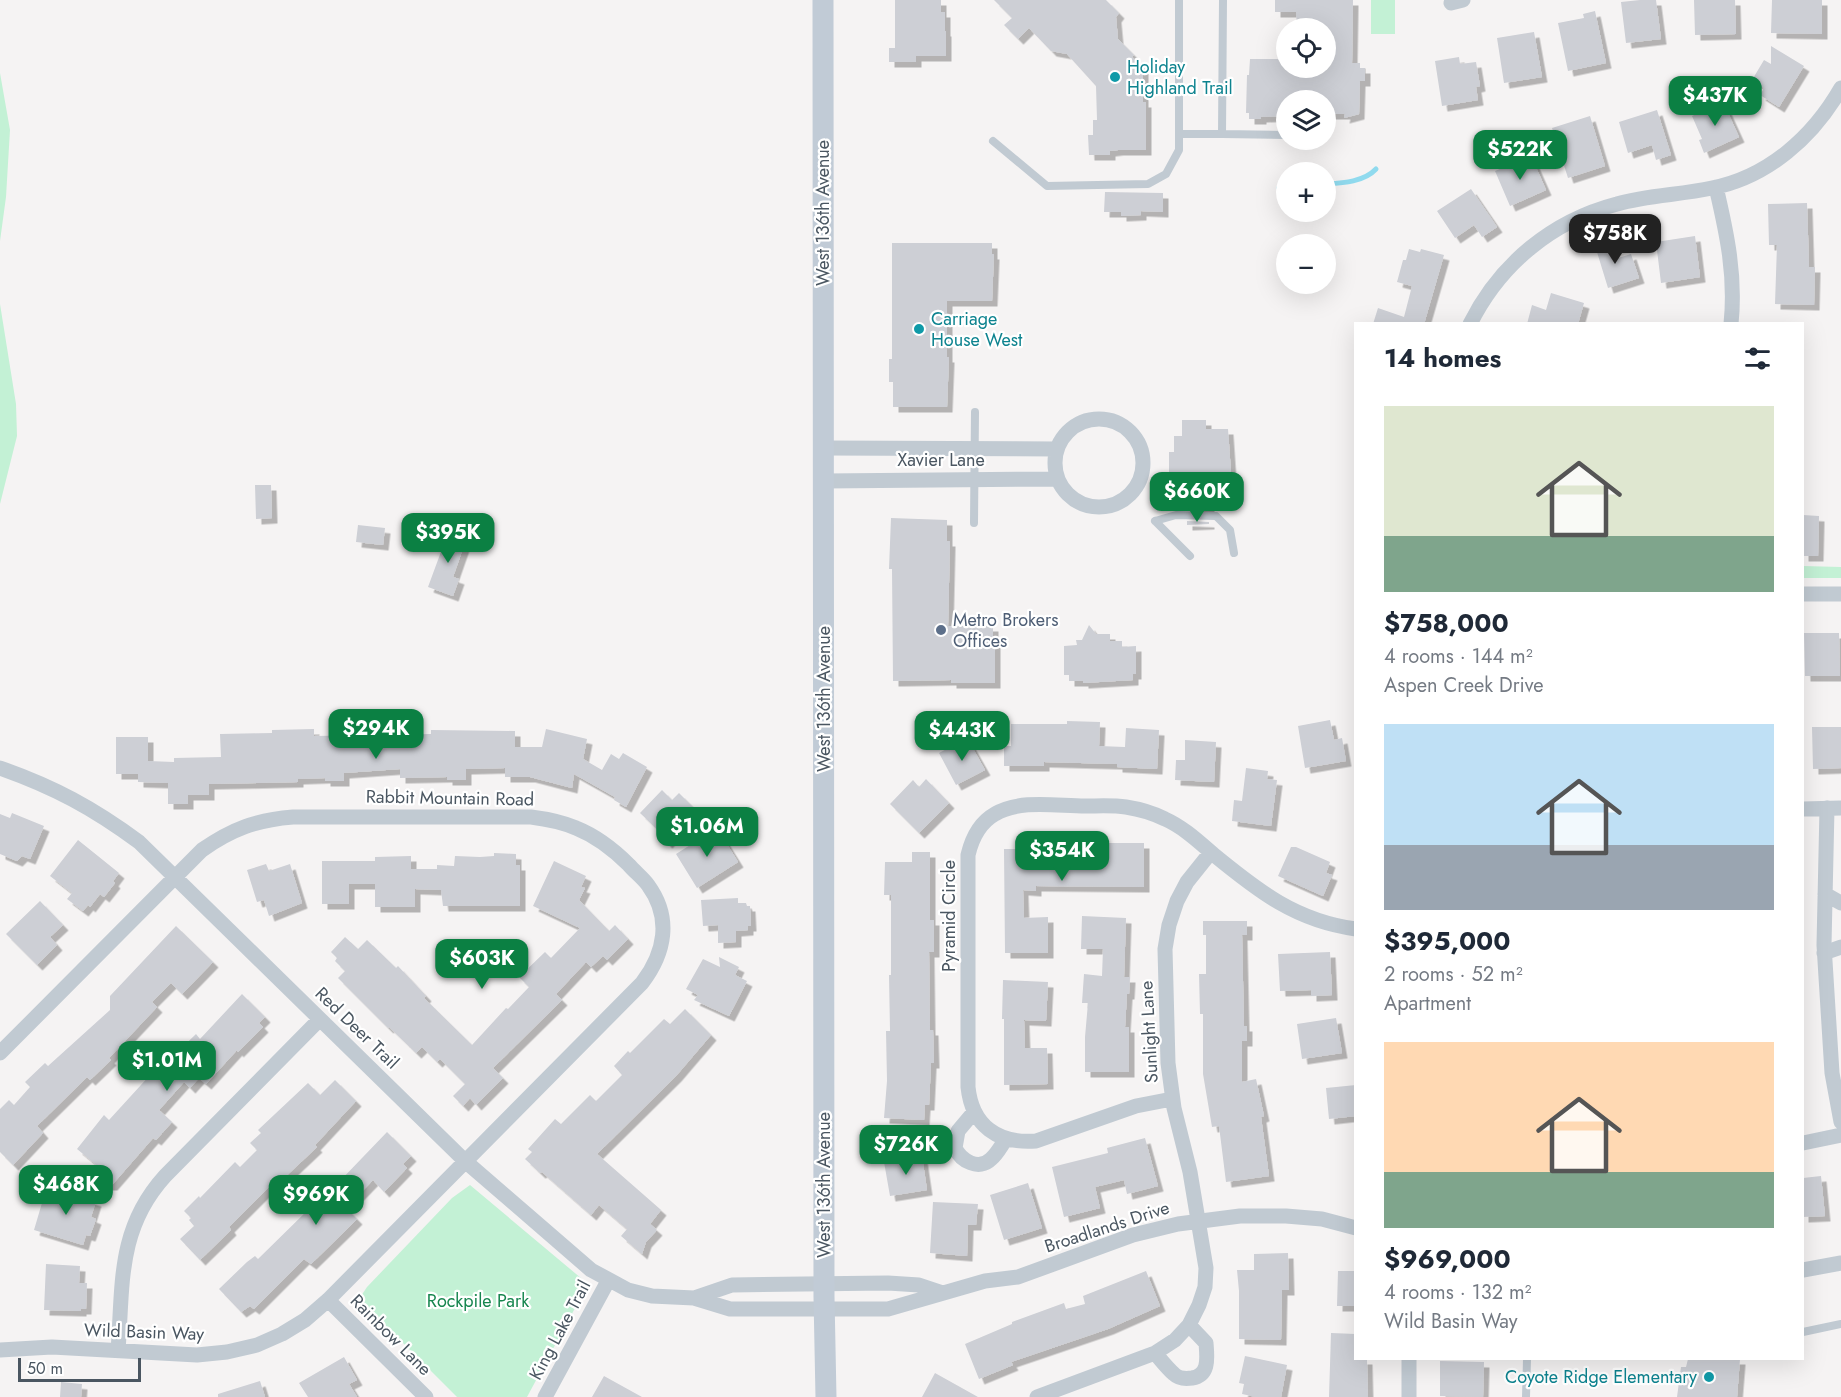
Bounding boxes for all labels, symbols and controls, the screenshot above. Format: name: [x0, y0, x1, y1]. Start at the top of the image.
map controls: [1276, 18, 1336, 294]
button: locate: [1276, 18, 1336, 78]
place label: Holiday Highland Trail: [1127, 54, 1233, 101]
marker: Holiday Highland Trail: [1108, 70, 1122, 84]
pin: $437K: [1673, 76, 1757, 127]
text: $437K: [1683, 81, 1747, 110]
button: layers: [1276, 90, 1336, 150]
pin: $522K: [1478, 130, 1562, 181]
text: $522K: [1487, 135, 1553, 164]
street label: West 136th Avenue: [810, 140, 836, 286]
button: +: [1276, 162, 1336, 222]
pin: $758K: [1573, 214, 1657, 265]
text: $758K: [1583, 219, 1647, 248]
button: −: [1276, 234, 1336, 294]
place label: Carriage House West: [931, 306, 1023, 353]
marker: Carriage House West: [912, 322, 926, 336]
text: 14 homes: [1384, 339, 1501, 377]
icon: filters: [1741, 342, 1774, 375]
icon: home: [1525, 445, 1633, 553]
street label: Xavier Lane: [897, 447, 985, 473]
pin: $660K: [1155, 472, 1239, 523]
text: $660K: [1164, 477, 1230, 506]
pin: $395K: [406, 513, 490, 564]
text: $395K: [415, 518, 481, 547]
text: $758,000: [1384, 604, 1509, 642]
place label: Metro Brokers Offices: [953, 607, 1058, 654]
marker: Metro Brokers Offices: [934, 623, 948, 637]
street label: West 136th Avenue: [811, 626, 837, 772]
text: 4 rooms · 144 m²: [1384, 642, 1533, 671]
text: Aspen Creek Drive: [1384, 671, 1544, 700]
pin: $294K: [334, 709, 418, 760]
pin: $443K: [920, 711, 1004, 762]
text: $294K: [343, 714, 409, 743]
text: $443K: [929, 716, 995, 745]
icon: home: [1525, 763, 1633, 871]
street label: Rabbit Mountain Road: [366, 784, 534, 812]
pin: $1.06M: [658, 807, 756, 858]
text: $1.06M: [670, 812, 744, 841]
pin: $354K: [1020, 831, 1104, 882]
text: $354K: [1029, 836, 1095, 865]
street label: Pyramid Circle: [936, 860, 962, 972]
text: $395,000: [1384, 922, 1511, 960]
pin: $603K: [440, 939, 524, 990]
text: $603K: [449, 944, 515, 973]
text: 2 rooms · 52 m²: [1384, 960, 1523, 989]
street label: Sunlight Lane: [1133, 980, 1165, 1084]
street label: Red Deer Trail: [309, 981, 405, 1075]
text: Apartment: [1384, 989, 1471, 1018]
pin: $1.01M: [118, 1041, 216, 1092]
text: $1.01M: [132, 1046, 202, 1075]
icon: home: [1525, 1081, 1633, 1189]
street label: West 136th Avenue: [811, 1112, 837, 1258]
pin: $726K: [864, 1125, 948, 1176]
text: $726K: [874, 1130, 938, 1159]
pin: $468K: [24, 1165, 108, 1216]
text: $468K: [33, 1170, 99, 1199]
pin: $969K: [274, 1175, 358, 1226]
text: $969K: [283, 1180, 349, 1209]
street label: Broadlands Drive: [1041, 1195, 1173, 1259]
text: $969,000: [1384, 1240, 1511, 1278]
street label: King Lake Trail: [523, 1276, 597, 1384]
text: 4 rooms · 132 m²: [1384, 1278, 1532, 1307]
street label: Rainbow Lane: [344, 1288, 438, 1382]
park label: Rockpile Park: [427, 1288, 529, 1314]
text: Wild Basin Way: [1384, 1307, 1518, 1336]
street label: Wild Basin Way: [83, 1317, 205, 1347]
scale bar: [18, 1355, 141, 1382]
text: 50 m: [27, 1357, 63, 1380]
place label: Coyote Ridge Elementary: [1505, 1364, 1697, 1390]
marker: Coyote Ridge Elementary: [1702, 1370, 1716, 1384]

